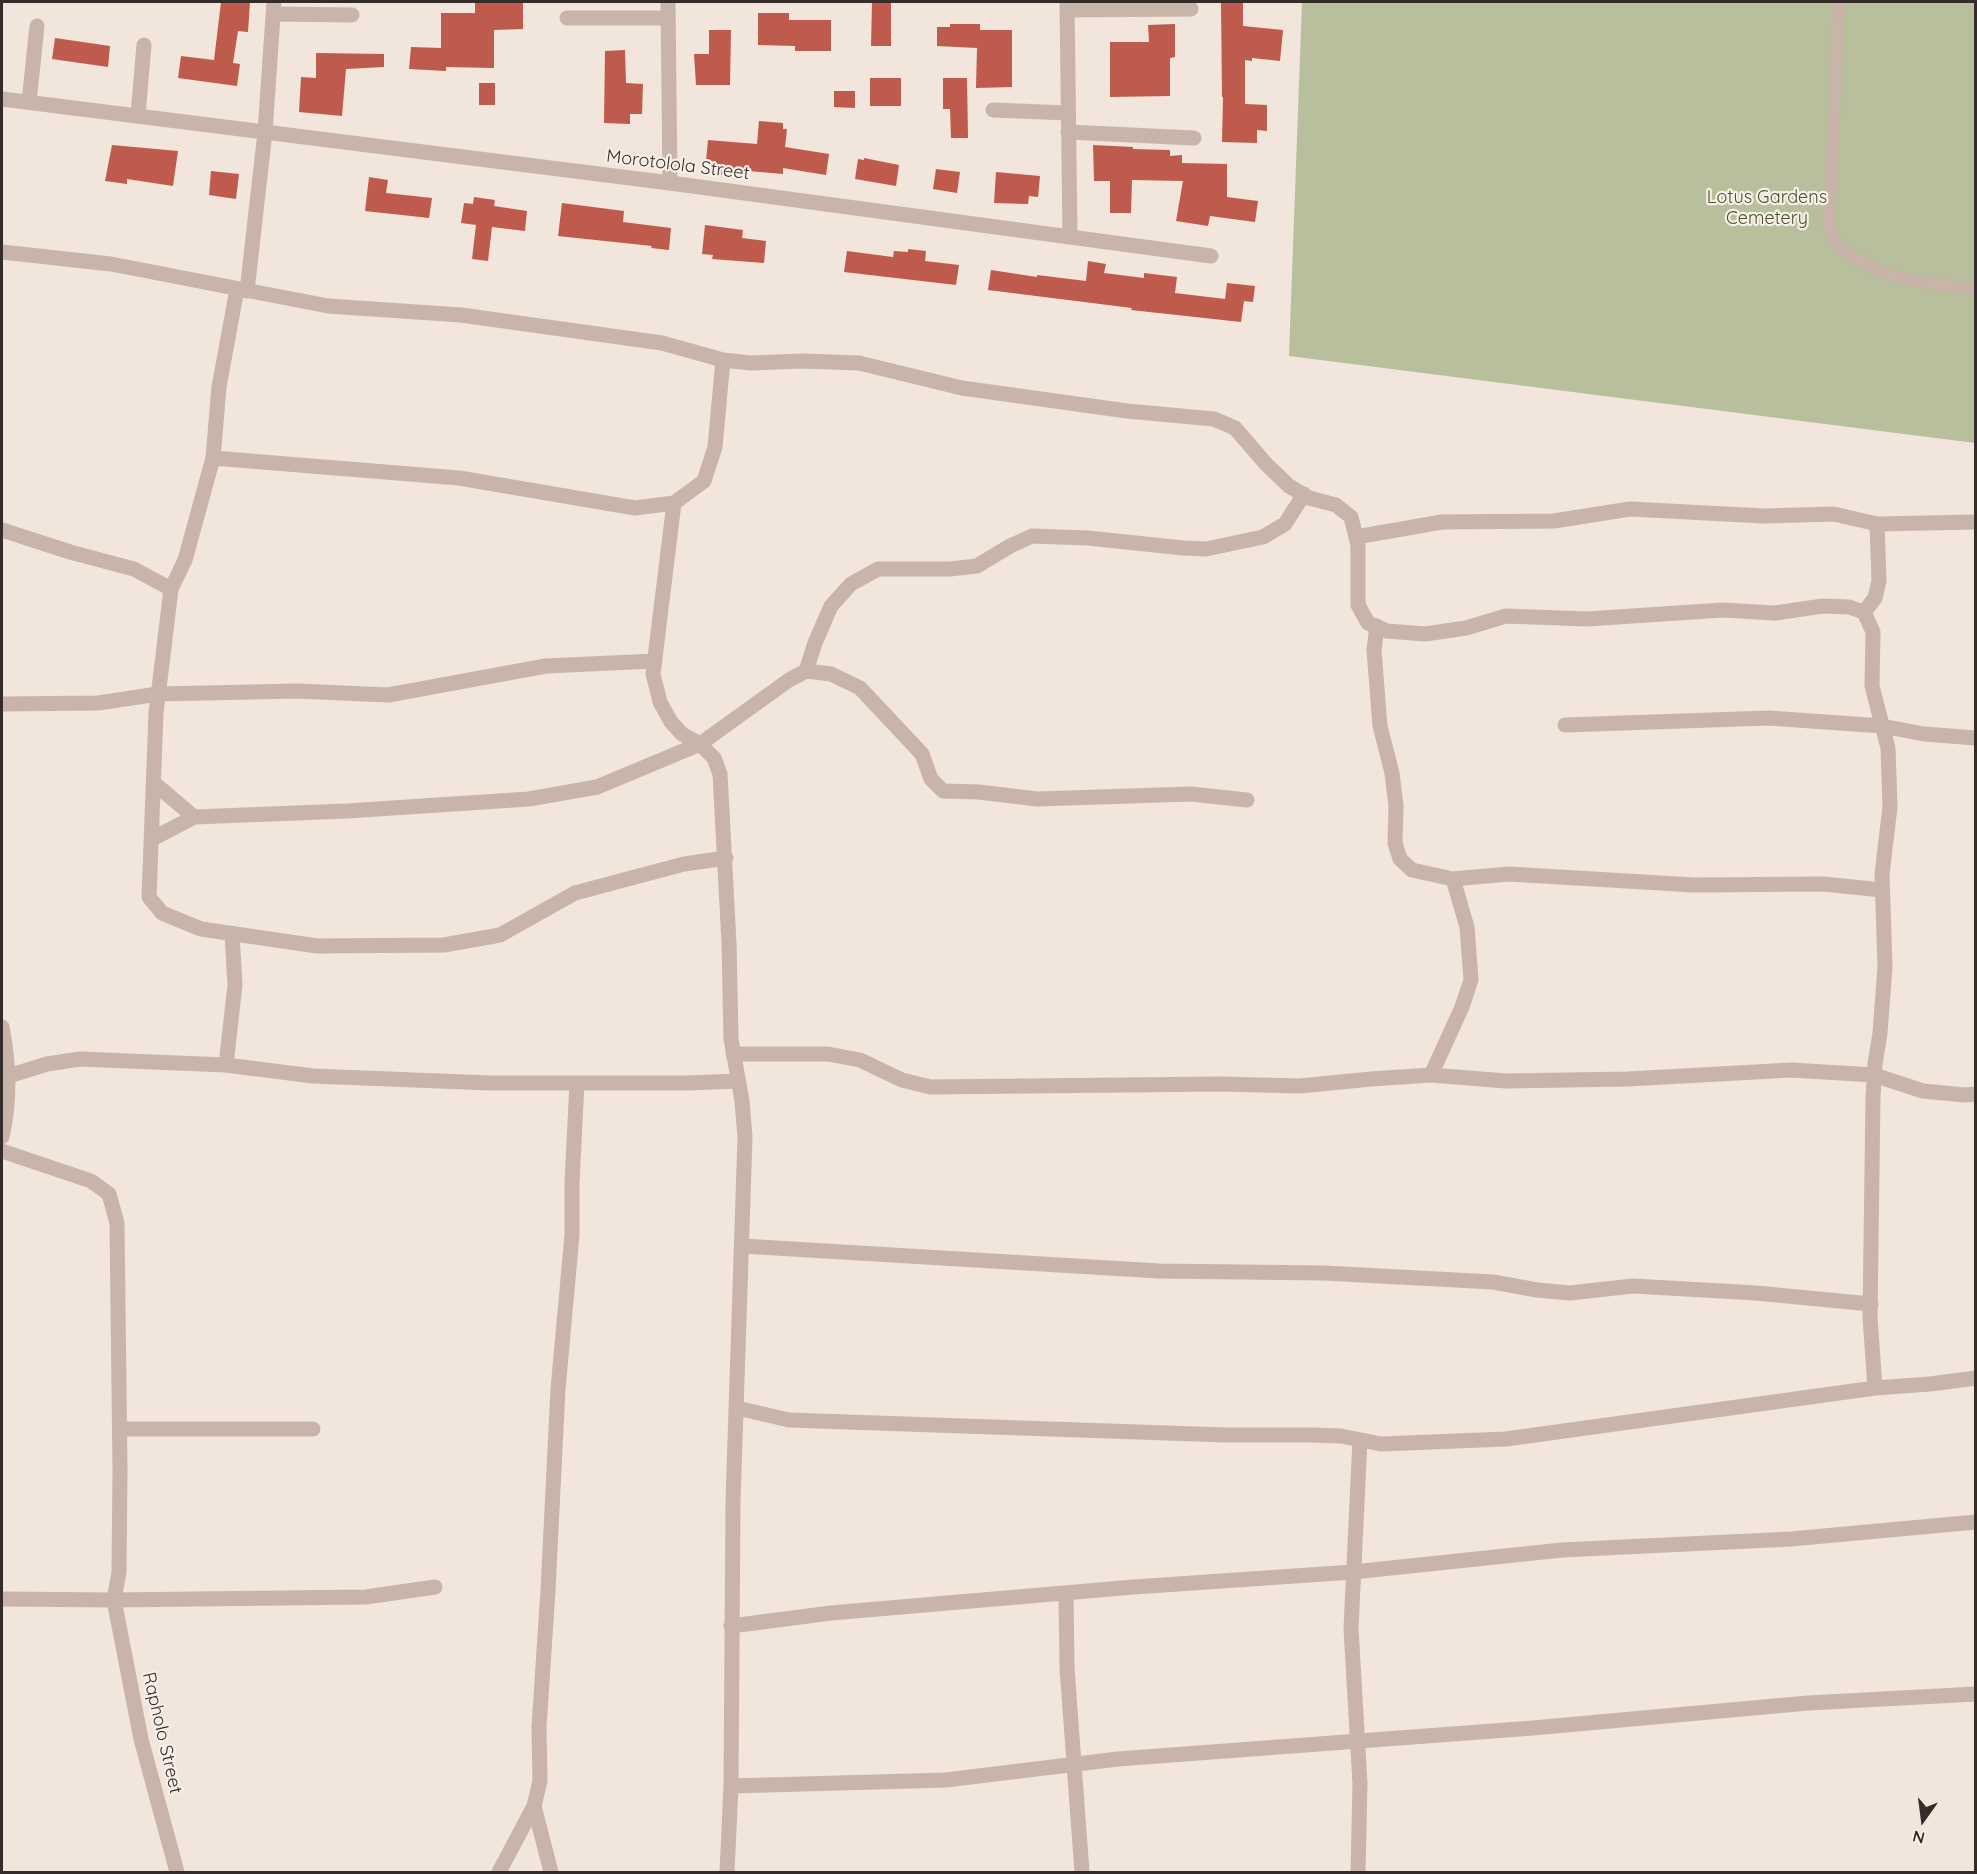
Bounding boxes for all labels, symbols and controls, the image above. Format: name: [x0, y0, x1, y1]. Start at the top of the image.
street label: Morotolola Street: [605, 146, 751, 184]
park label: Lotus Gardens Cemetery: [1707, 187, 1827, 230]
street label: Rapholo Street: [138, 1670, 186, 1796]
north arrow: [1893, 1790, 1953, 1850]
text: N: [1911, 1826, 1927, 1849]

